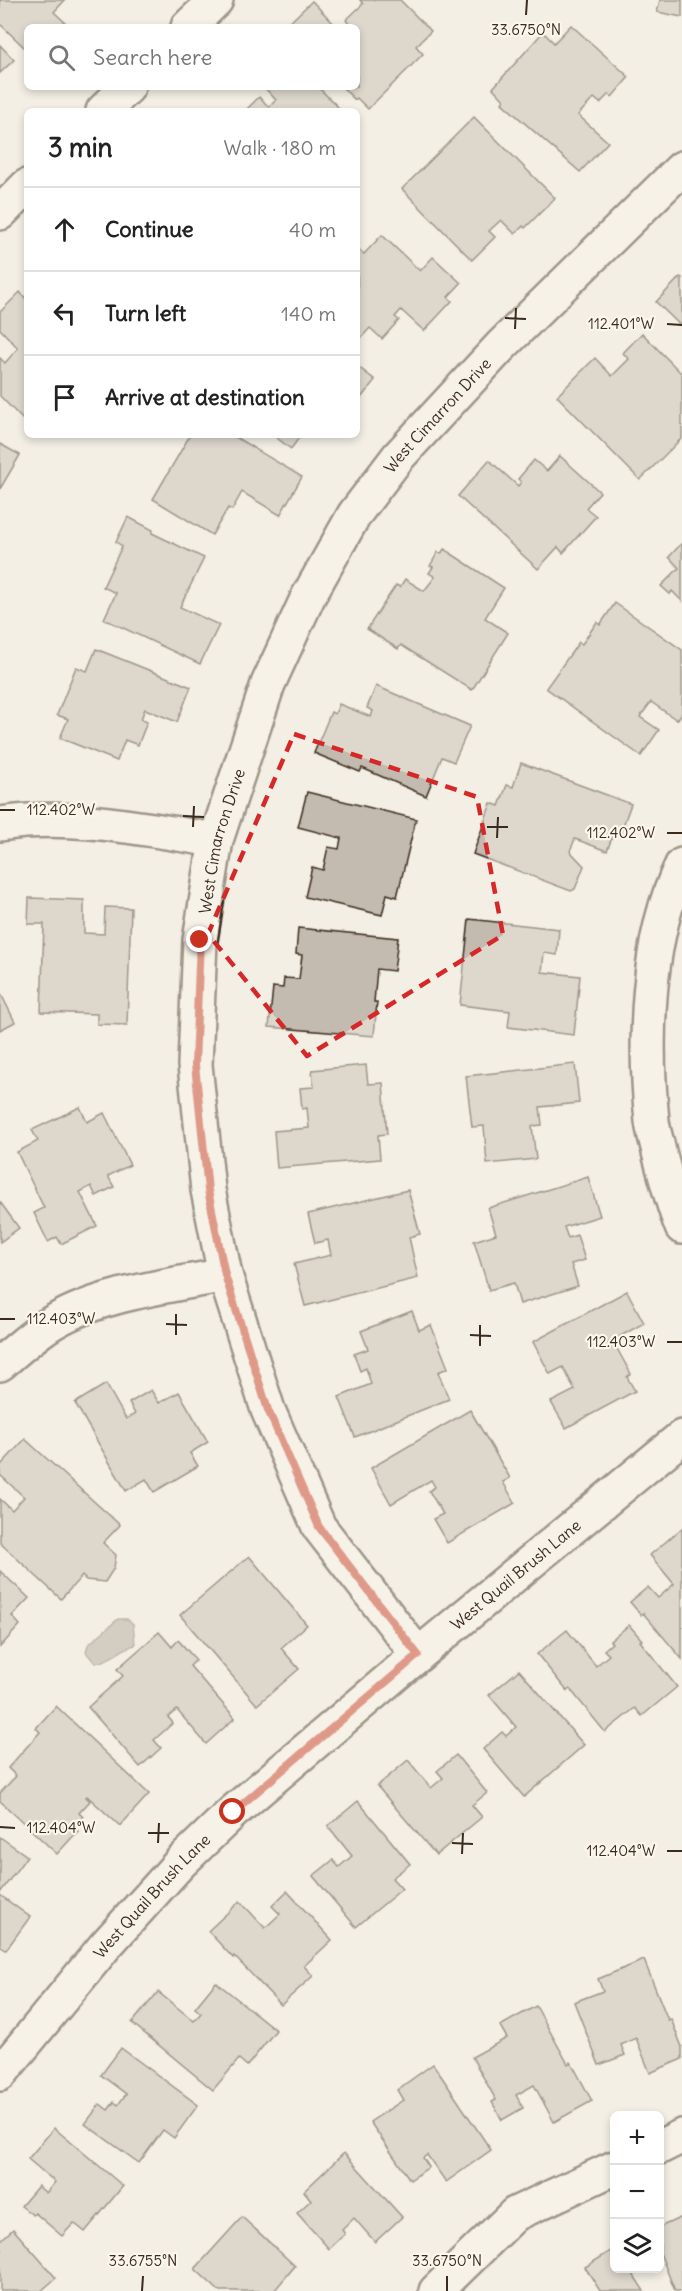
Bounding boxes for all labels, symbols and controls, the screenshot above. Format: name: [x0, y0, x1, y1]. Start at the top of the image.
text: 33.6750°N: [491, 20, 561, 39]
search box: [24, 24, 360, 90]
icon: search: [45, 41, 78, 74]
text: Search here: [93, 43, 212, 71]
text: 3 min: [48, 131, 113, 164]
text: Walk · 180 m: [224, 135, 336, 160]
icon: ahead: [48, 213, 81, 246]
text: Continue: [105, 215, 194, 243]
text: 40 m: [289, 217, 336, 242]
icon: left: [48, 297, 81, 330]
text: Turn left: [105, 299, 186, 327]
text: 140 m: [281, 301, 336, 326]
text: 112.401°W: [588, 314, 654, 333]
street label: West Cimarron Drive: [379, 354, 495, 477]
icon: arrive: [48, 381, 81, 414]
text: Arrive at destination: [105, 383, 305, 411]
street label: West Cimarron Drive: [194, 766, 249, 915]
text: 112.402°W: [27, 800, 96, 819]
text: 112.402°W: [587, 823, 656, 842]
route end: [186, 926, 212, 952]
text: 112.403°W: [27, 1309, 96, 1328]
text: 112.403°W: [587, 1332, 656, 1351]
street label: West Quail Brush Lane: [446, 1515, 585, 1634]
route start: [219, 1798, 245, 1824]
text: 112.404°W: [27, 1818, 96, 1837]
street label: West Quail Brush Lane: [89, 1829, 214, 1962]
text: 112.404°W: [587, 1841, 656, 1860]
map controls: [610, 2111, 664, 2273]
button: +: [610, 2111, 664, 2165]
button: −: [610, 2165, 664, 2219]
button: layers: [610, 2219, 664, 2273]
text: 33.6755°N: [109, 2251, 177, 2270]
text: 33.6750°N: [412, 2251, 482, 2270]

